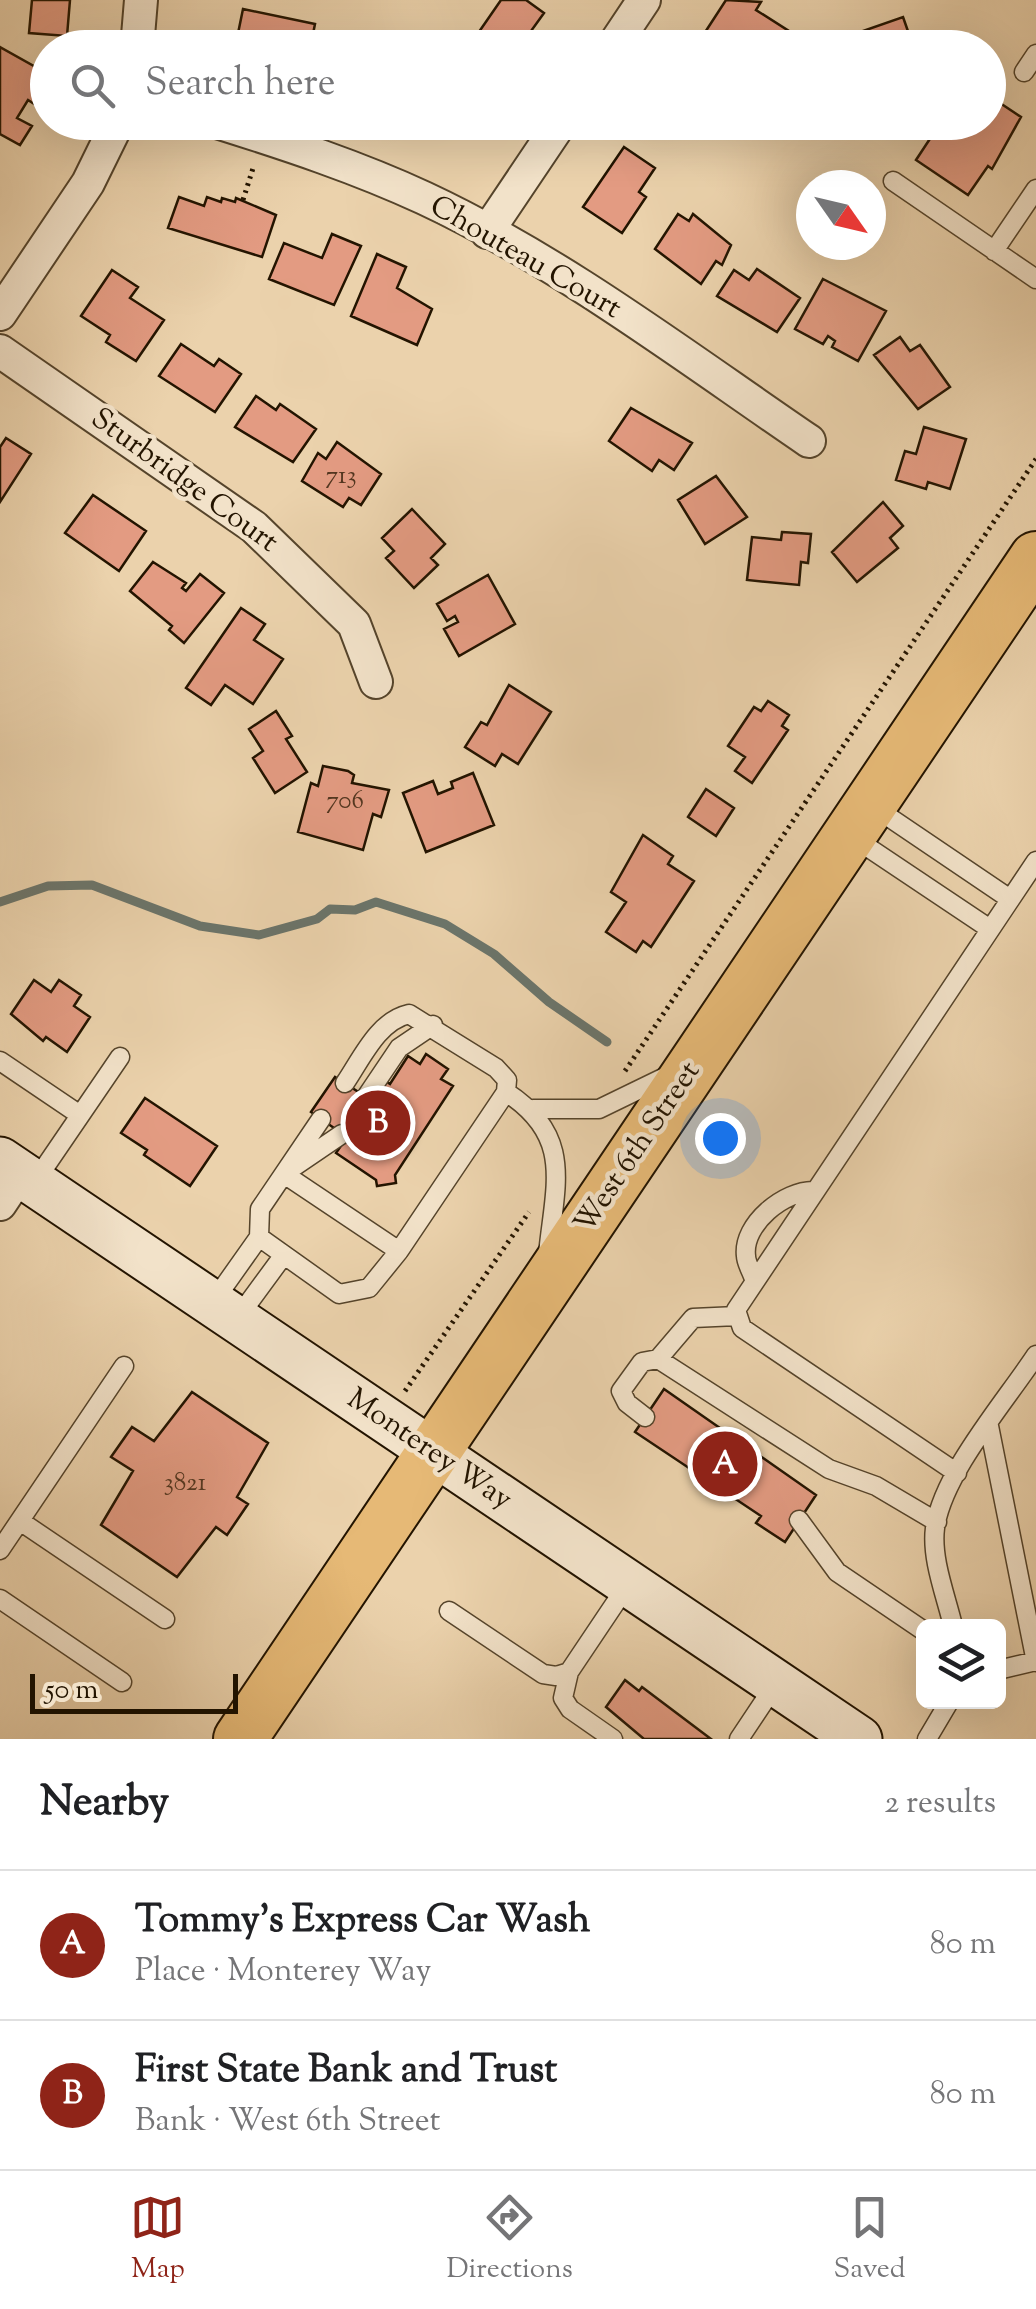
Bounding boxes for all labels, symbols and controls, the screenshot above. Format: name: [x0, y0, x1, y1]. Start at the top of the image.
search box: [30, 30, 1006, 140]
icon: search: [65, 58, 120, 113]
text: Search here: [145, 58, 336, 112]
north arrow: [796, 170, 886, 260]
street label: Chouteau Court: [421, 186, 629, 330]
street label: Sturbridge Court: [81, 398, 287, 564]
house number: 713: [325, 459, 357, 495]
house number: 706: [326, 784, 364, 820]
street label: West 6th Street: [564, 1053, 712, 1243]
pin: B: [346, 1086, 410, 1160]
your location: [695, 1113, 746, 1164]
street label: Monterey Way: [338, 1379, 520, 1521]
pin: A: [692, 1426, 758, 1502]
house number: 3821: [164, 1466, 206, 1502]
map controls: [916, 1619, 1006, 1709]
button: layers: [916, 1619, 1006, 1709]
scale bar: [30, 1669, 238, 1714]
text: 50 m: [45, 1671, 99, 1711]
text: Nearby: [40, 1774, 169, 1834]
text: 2 results: [884, 1781, 996, 1827]
text: Tommy's Express Car Wash: [135, 1895, 590, 1949]
text: A: [60, 1922, 85, 1968]
text: 80 m: [930, 1922, 996, 1968]
text: Place · Monterey Way: [135, 1949, 431, 1995]
text: First State Bank and Trust: [135, 2045, 557, 2099]
text: B: [62, 2072, 83, 2118]
text: 80 m: [930, 2072, 996, 2118]
text: Bank · West 6th Street: [135, 2099, 441, 2145]
tab: Map: [130, 2190, 185, 2290]
tab: Directions: [446, 2190, 573, 2290]
tab: Saved: [834, 2190, 906, 2290]

